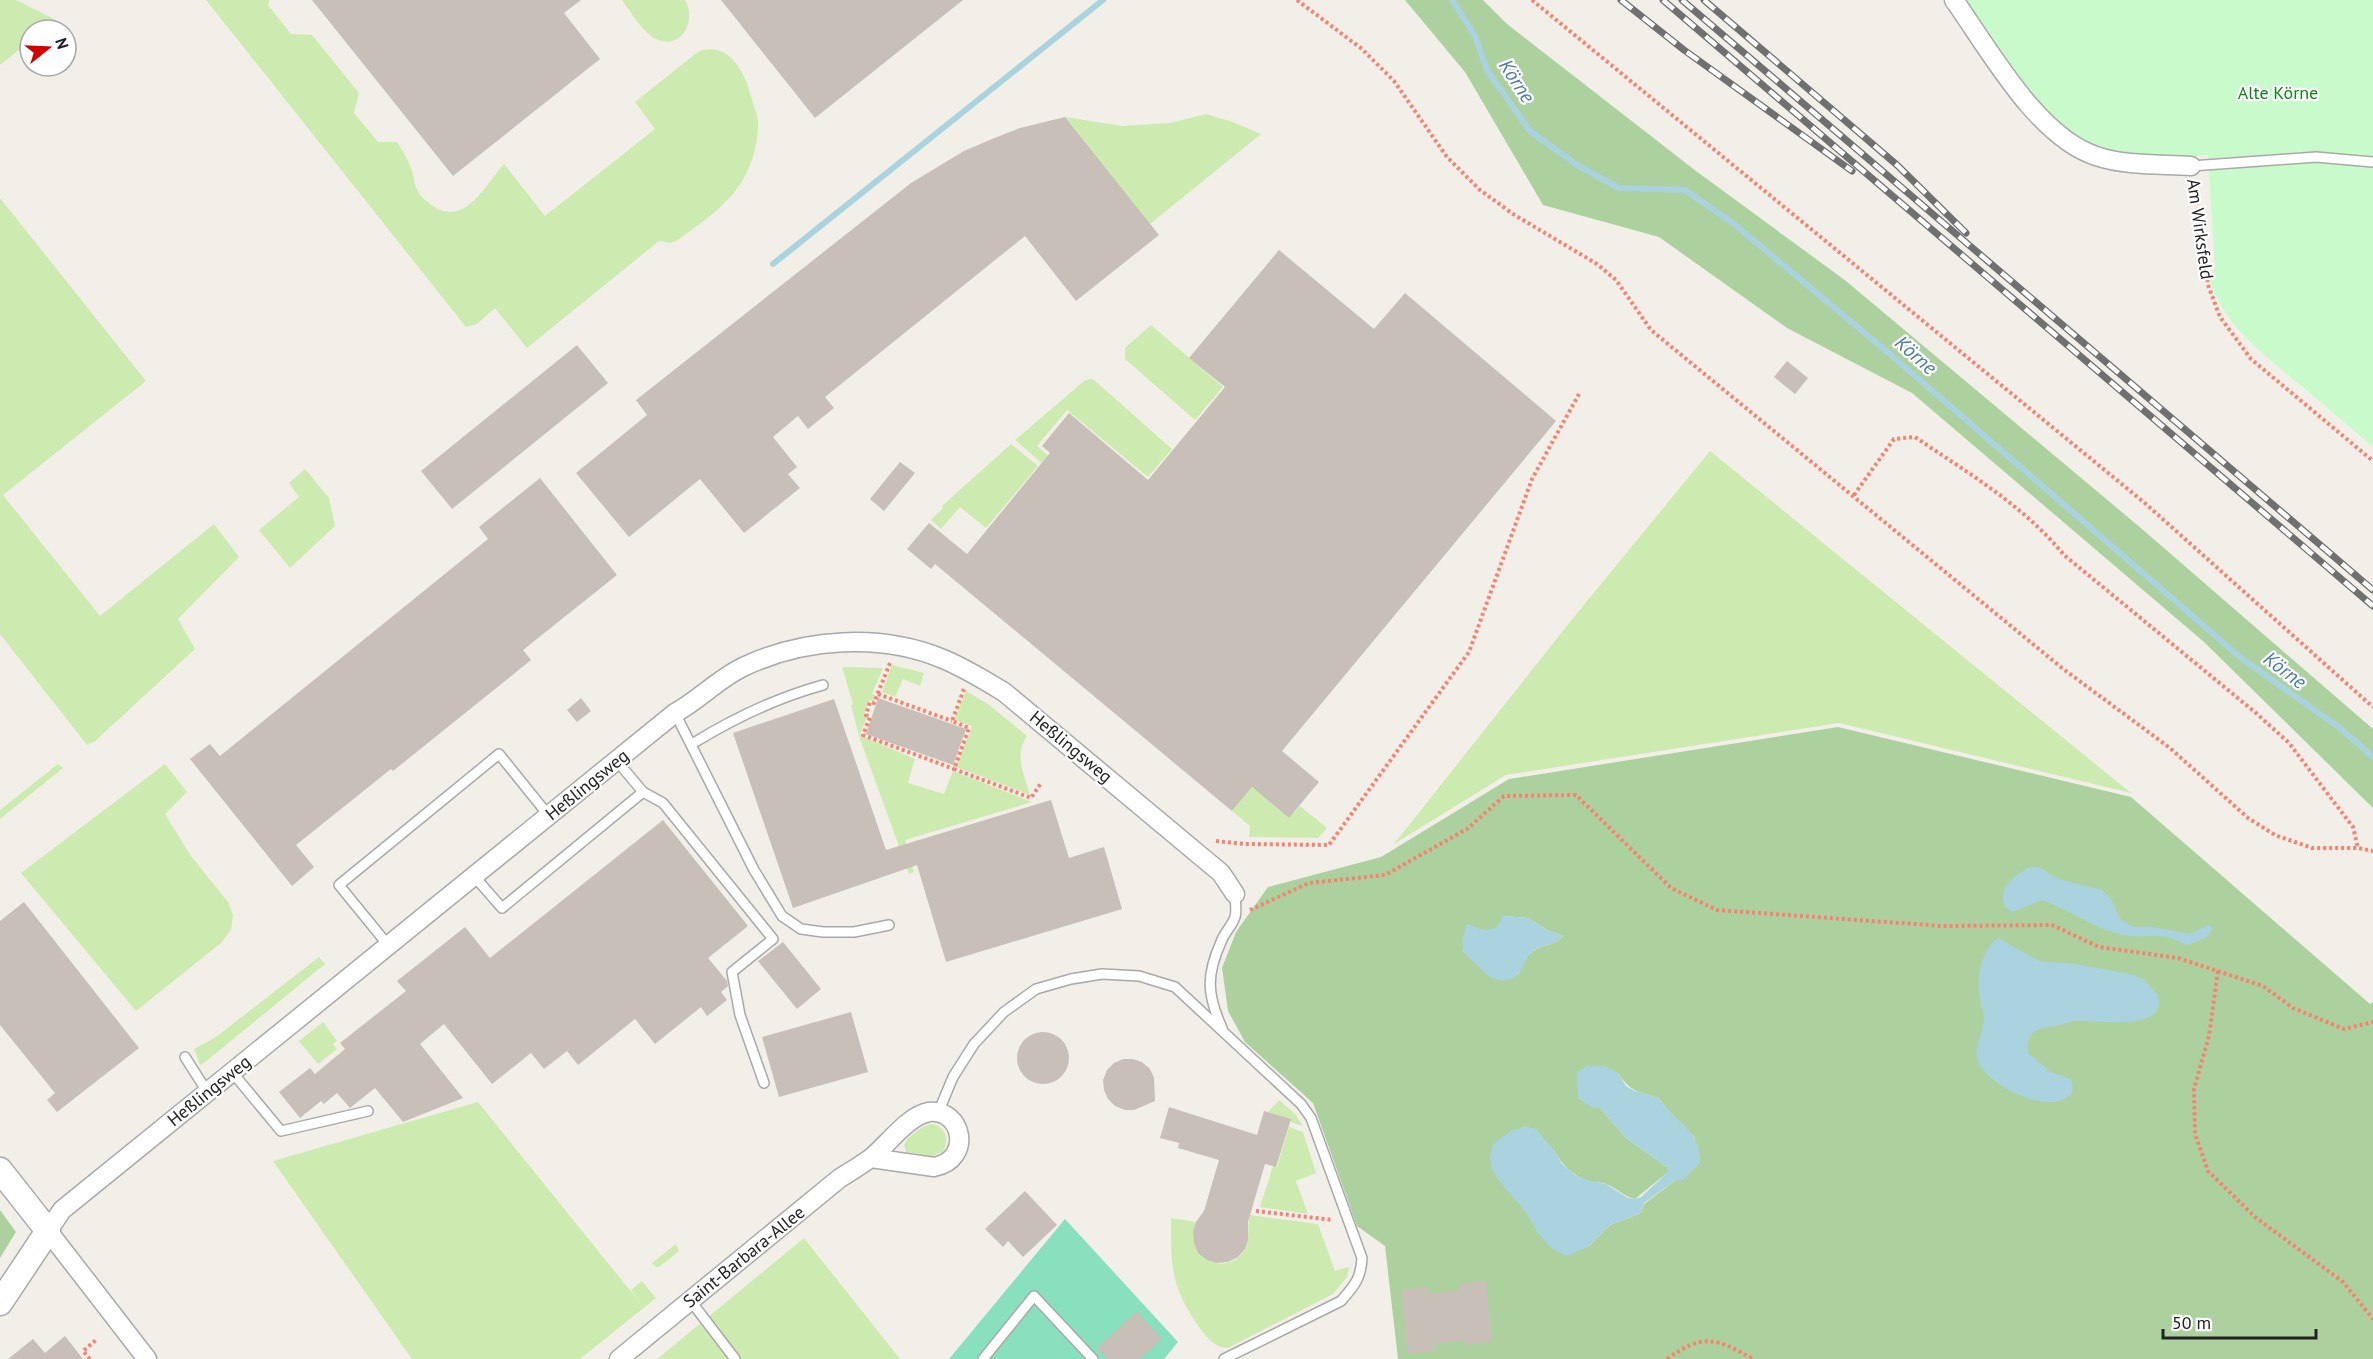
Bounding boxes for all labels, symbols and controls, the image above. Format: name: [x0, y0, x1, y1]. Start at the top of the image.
north arrow: [18, 18, 78, 78]
text: N: [51, 35, 73, 51]
water label: Körne: [1493, 54, 1541, 108]
park label: Alte Körne: [2238, 81, 2318, 104]
street label: Am Wirksfeld: [2182, 177, 2219, 281]
water label: Körne: [1890, 330, 1943, 381]
water label: Körne: [2258, 645, 2312, 695]
street label: Heßlingsweg: [1025, 705, 1117, 788]
street label: Heßlingsweg: [540, 744, 633, 825]
street label: Heßlingsweg: [162, 1050, 255, 1131]
street label: Saint-Barbara-Allee: [678, 1200, 809, 1313]
scale bar: [2163, 1302, 2316, 1340]
text: 50 m: [2172, 1311, 2211, 1334]

